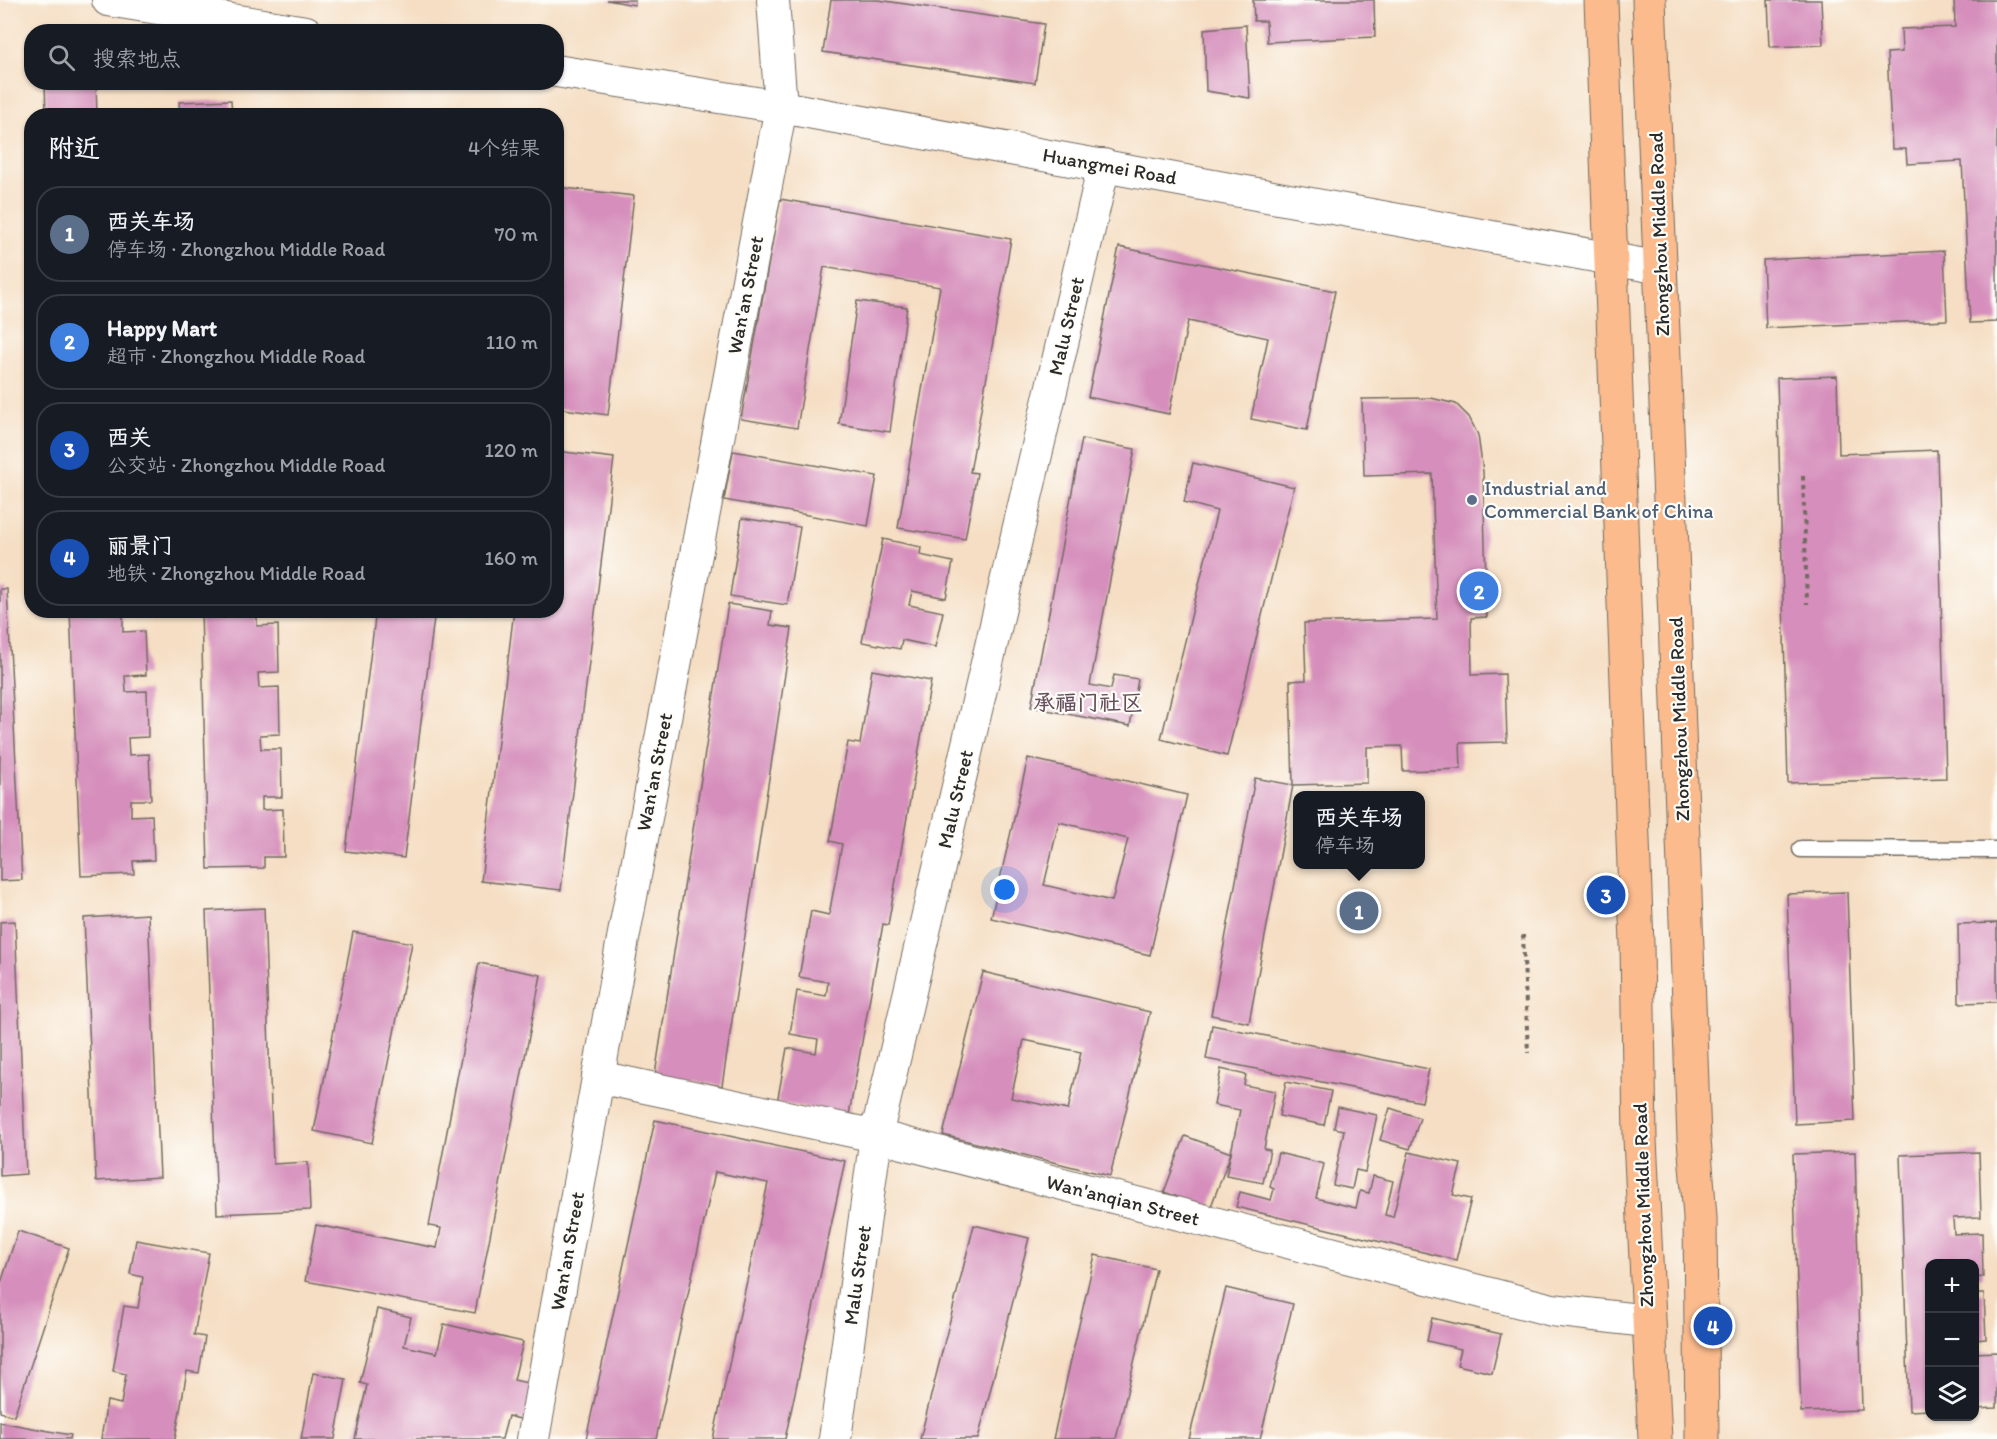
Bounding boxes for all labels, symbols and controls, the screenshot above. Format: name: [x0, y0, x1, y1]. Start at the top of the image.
search box: [24, 24, 564, 90]
icon: search: [45, 41, 78, 74]
text: 搜索地点: [93, 45, 181, 72]
street label: Zhongzhou Middle Road: [1643, 131, 1675, 337]
text: 附近: [48, 132, 100, 164]
text: 4个结果: [468, 136, 540, 160]
street label: Huangmei Road: [1041, 142, 1179, 190]
text: 西关车场: [107, 208, 195, 235]
text: 1: [65, 222, 74, 246]
text: 70 m: [494, 222, 538, 246]
street label: Wan'an Street: [722, 233, 768, 356]
text: 停车场 · Zhongzhou Middle Road: [107, 237, 385, 261]
street label: Malu Street: [1043, 274, 1089, 378]
text: Happy Mart: [107, 315, 217, 342]
text: 2: [64, 330, 75, 354]
text: 110 m: [486, 330, 538, 354]
text: 超市 · Zhongzhou Middle Road: [107, 344, 365, 368]
text: 西关: [107, 424, 151, 451]
text: 3: [64, 438, 75, 462]
text: 120 m: [485, 438, 538, 462]
text: 公交站 · Zhongzhou Middle Road: [107, 453, 385, 477]
place label: Industrial and Commercial Bank of China: [1484, 476, 1714, 523]
marker: Industrial and Commercial Bank of China: [1465, 493, 1479, 507]
text: 丽景门: [107, 532, 173, 559]
text: 4: [63, 546, 76, 570]
text: 160 m: [485, 546, 538, 570]
text: 地铁 · Zhongzhou Middle Road: [107, 561, 365, 585]
pin: 2: [1460, 568, 1498, 614]
street label: Zhongzhou Middle Road: [1663, 616, 1695, 822]
district label: 承福门社区: [1033, 689, 1143, 716]
street label: Wan'an Street: [631, 710, 677, 833]
street label: Malu Street: [932, 747, 978, 851]
popup: [1293, 791, 1425, 869]
text: 西关车场: [1315, 804, 1403, 831]
text: 停车场: [1315, 833, 1375, 857]
pin: 3: [1586, 872, 1626, 918]
your location: [990, 875, 1019, 904]
pin: 1: [1340, 888, 1378, 934]
street label: Zhongzhou Middle Road: [1627, 1102, 1659, 1308]
street label: Wan'anqian Street: [1044, 1169, 1202, 1231]
street label: Wan'an Street: [545, 1189, 589, 1312]
street label: Malu Street: [838, 1224, 876, 1326]
map controls: [1925, 1259, 1979, 1421]
button: +: [1925, 1259, 1979, 1313]
pin: 4: [1694, 1304, 1732, 1348]
button: −: [1925, 1313, 1979, 1367]
button: layers: [1925, 1367, 1979, 1421]

